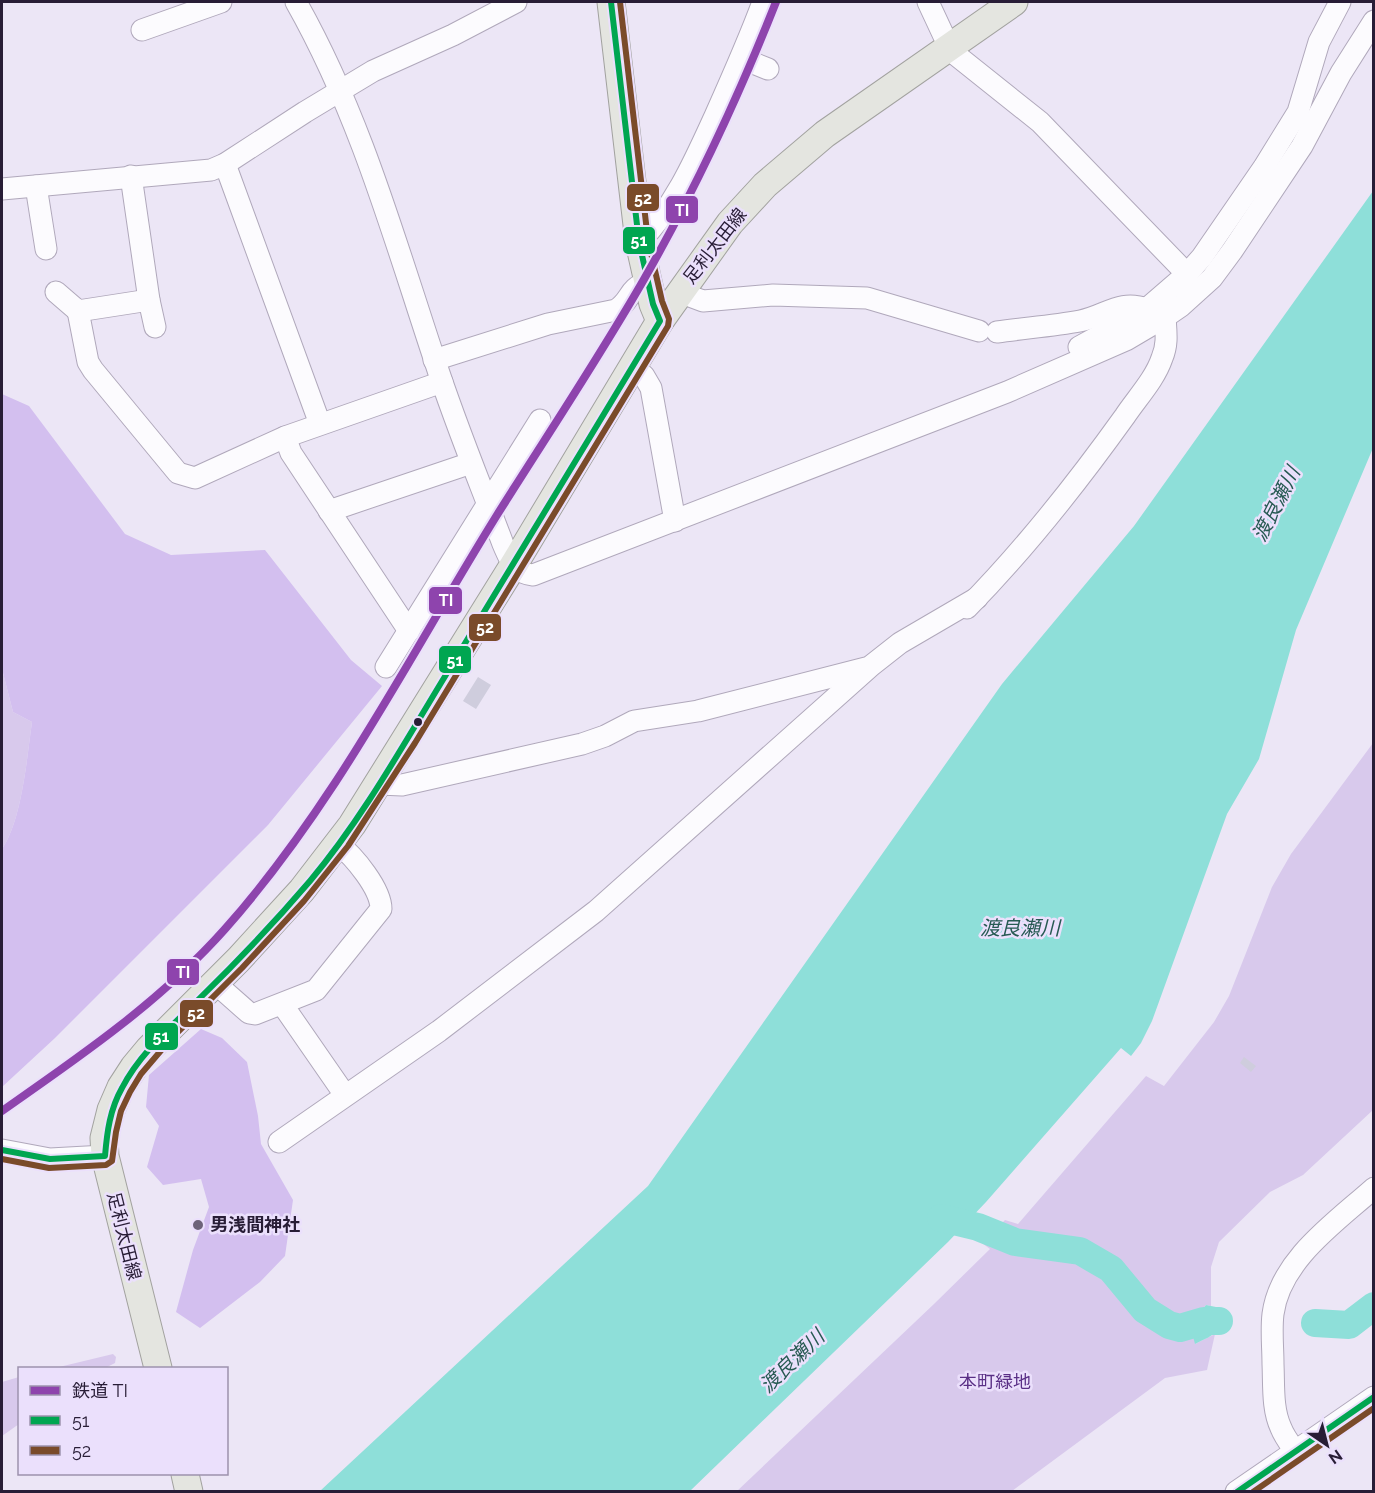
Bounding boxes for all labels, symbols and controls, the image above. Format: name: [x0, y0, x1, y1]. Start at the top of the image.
line badge: 52: [626, 183, 660, 212]
text: 52: [634, 189, 652, 208]
line badge: TI: [665, 195, 699, 224]
text: TI: [675, 201, 689, 220]
street label: 足利太田線: [679, 204, 751, 288]
line badge: 51: [622, 226, 656, 255]
text: 51: [631, 231, 647, 250]
water label: 渡良瀬川: [1247, 461, 1306, 545]
line badge: TI: [428, 586, 463, 615]
text: TI: [439, 591, 453, 610]
line badge: 52: [468, 613, 502, 642]
text: 52: [476, 618, 494, 637]
line badge: 51: [438, 645, 472, 674]
text: 51: [447, 651, 463, 670]
unlabelled marker: [412, 716, 424, 728]
water label: 渡良瀬川: [980, 916, 1062, 940]
line badge: TI: [166, 958, 200, 986]
text: TI: [176, 963, 190, 982]
line badge: 52: [179, 999, 214, 1028]
text: 52: [187, 1004, 205, 1023]
line badge: 51: [144, 1022, 179, 1051]
text: 51: [153, 1027, 169, 1046]
street label: 足利太田線: [103, 1190, 146, 1282]
place label: 男浅間神社: [210, 1214, 300, 1235]
marker: 男浅間神社: [191, 1218, 205, 1232]
water label: 渡良瀬川: [755, 1323, 831, 1397]
legend: [18, 1367, 228, 1475]
park label: 本町緑地: [959, 1371, 1031, 1392]
text: 鉄道 TI: [72, 1380, 128, 1401]
text: 51: [72, 1410, 90, 1431]
north arrow: [1297, 1415, 1357, 1475]
text: 52: [72, 1440, 91, 1461]
text: N: [1325, 1446, 1346, 1468]

